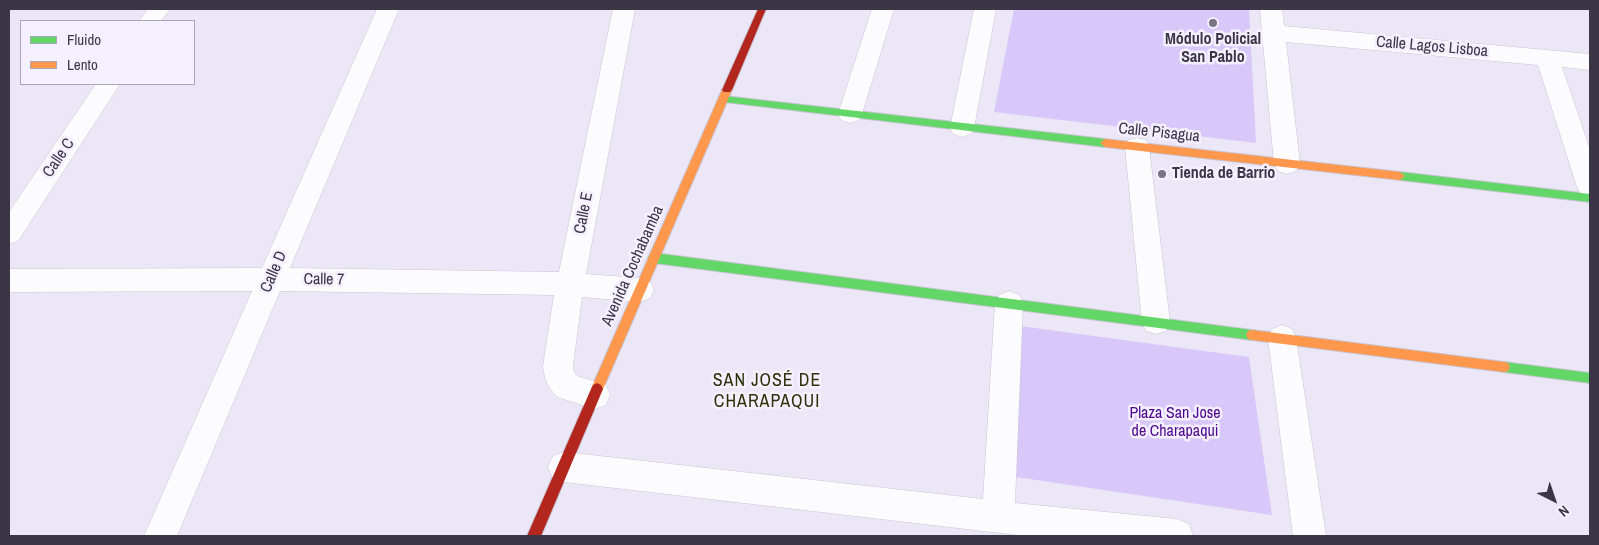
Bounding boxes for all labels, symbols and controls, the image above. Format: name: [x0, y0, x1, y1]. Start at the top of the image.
marker: Módulo Policial San Pablo: [1207, 17, 1219, 29]
legend: [20, 20, 195, 85]
text: Fluido: [67, 29, 101, 50]
place label: Módulo Policial San Pablo: [1165, 30, 1261, 68]
street label: Calle Lagos Lisboa: [1375, 33, 1489, 61]
text: Lento: [67, 54, 98, 75]
street label: Calle Pisagua: [1117, 119, 1201, 147]
street label: Calle C: [39, 135, 79, 181]
place label: Tienda de Barrio: [1172, 164, 1275, 184]
marker: Tienda de Barrio: [1156, 168, 1168, 180]
street label: Calle E: [571, 190, 597, 236]
street label: Avenida Cochabamba: [598, 203, 668, 329]
street label: Calle D: [257, 248, 291, 296]
street label: Calle 7: [303, 270, 345, 290]
district label: SAN JOSÉ DE CHARAPAQUI: [711, 370, 823, 412]
park label: Plaza San Jose de Charapaqui: [1129, 404, 1221, 442]
north arrow: [1529, 475, 1579, 525]
text: N: [1555, 502, 1573, 521]

